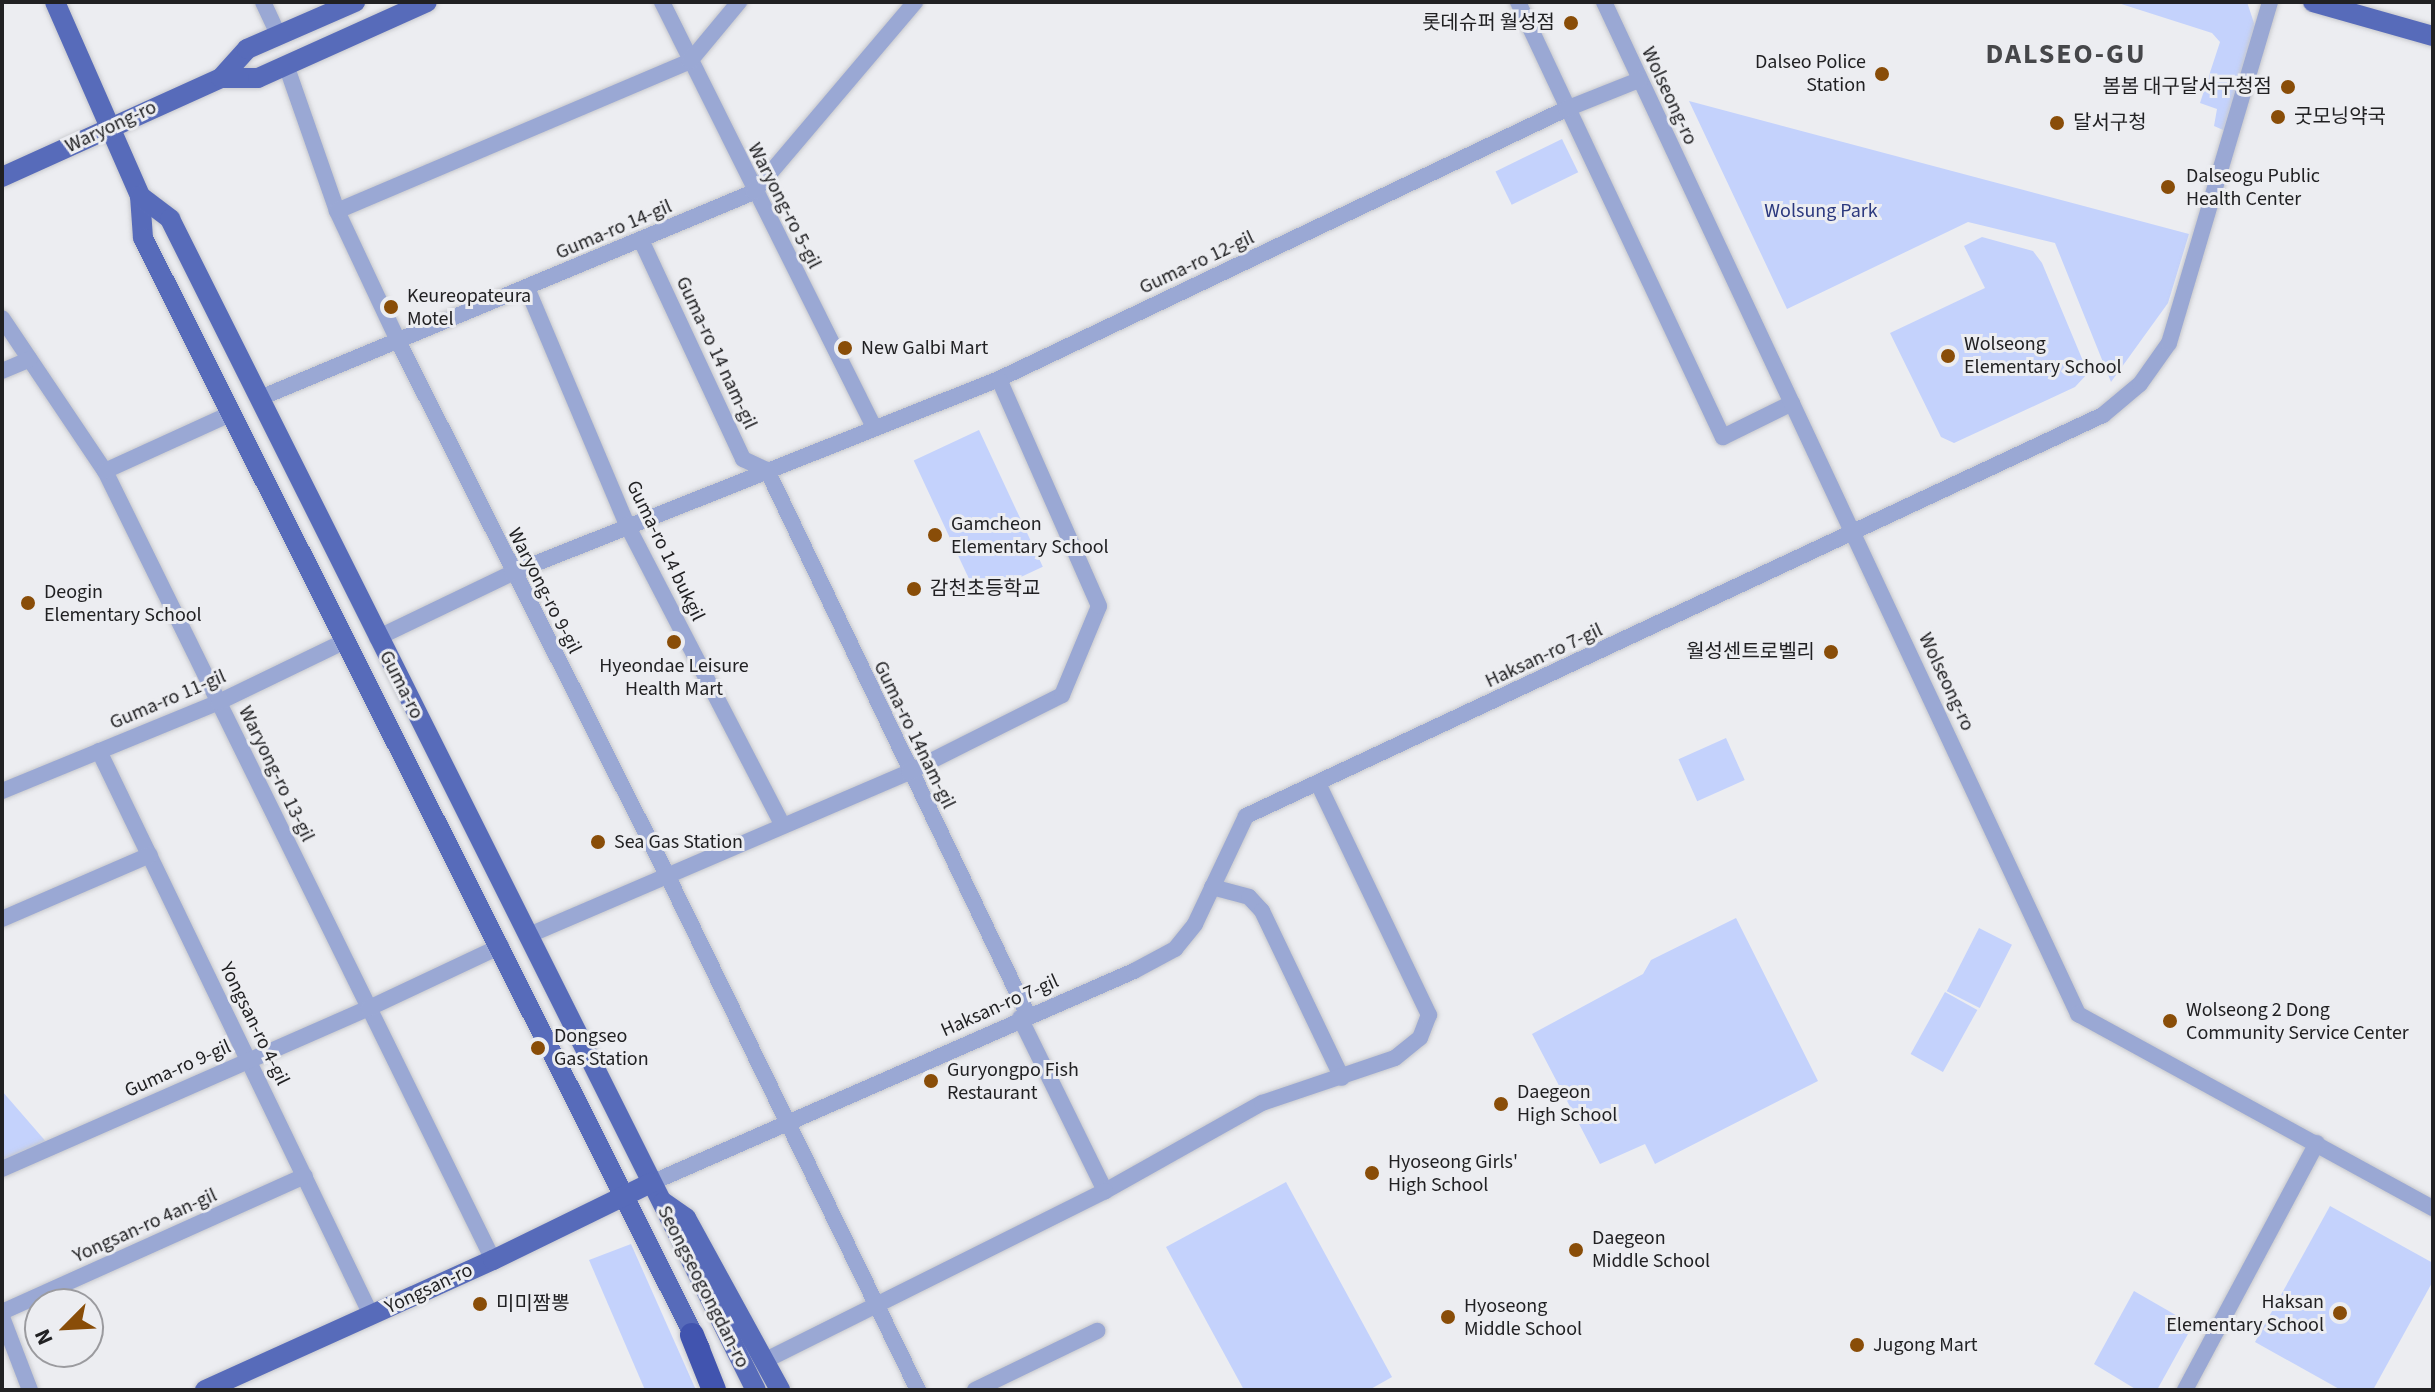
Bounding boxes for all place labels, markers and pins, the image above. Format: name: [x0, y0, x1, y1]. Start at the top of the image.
place label: 롯데슈퍼 월성점: [1422, 11, 1555, 35]
marker: 롯데슈퍼 월성점: [1562, 14, 1580, 32]
place label: Dalseo Police Station: [1755, 50, 1866, 97]
marker: Dalseo Police Station: [1873, 65, 1891, 83]
place label: 봄봄 대구달서구청점: [2102, 75, 2272, 99]
marker: 봄봄 대구달서구청점: [2279, 78, 2297, 96]
place label: 굿모닝약국: [2294, 105, 2386, 129]
marker: 굿모닝약국: [2269, 108, 2287, 126]
place label: 달서구청: [2073, 111, 2147, 135]
marker: 달서구청: [2048, 114, 2066, 132]
place label: Dalseogu Public Health Center: [2186, 164, 2320, 211]
marker: Dalseogu Public Health Center: [2157, 176, 2179, 198]
place label: Keureopateura Motel: [407, 284, 531, 331]
marker: Keureopateura Motel: [382, 298, 400, 316]
place label: Wolseong Elementary School: [1964, 332, 2122, 379]
place label: New Galbi Mart: [861, 336, 988, 360]
marker: New Galbi Mart: [836, 339, 854, 357]
marker: Wolseong Elementary School: [1939, 347, 1957, 365]
place label: Gamcheon Elementary School: [951, 512, 1109, 559]
marker: Gamcheon Elementary School: [926, 526, 944, 544]
place label: 감천초등학교: [930, 577, 1040, 601]
place label: Deogin Elementary School: [44, 580, 202, 627]
marker: 감천초등학교: [905, 580, 923, 598]
marker: Deogin Elementary School: [19, 594, 37, 612]
marker: Hyeondae Leisure Health Mart: [665, 633, 683, 651]
place label: 월성센트로벨리: [1686, 640, 1815, 664]
marker: 월성센트로벨리: [1822, 643, 1840, 661]
place label: Hyeondae Leisure Health Mart: [599, 654, 749, 701]
place label: Sea Gas Station: [614, 830, 743, 854]
marker: Sea Gas Station: [589, 833, 607, 851]
place label: Wolseong 2 Dong Community Service Center: [2186, 998, 2409, 1045]
marker: Wolseong 2 Dong Community Service Center: [2161, 1012, 2179, 1030]
place label: Dongseo Gas Station: [554, 1024, 649, 1071]
marker: Dongseo Gas Station: [529, 1039, 547, 1057]
place label: Guryongpo Fish Restaurant: [947, 1058, 1079, 1105]
marker: Guryongpo Fish Restaurant: [922, 1072, 940, 1090]
place label: Daegeon High School: [1517, 1080, 1617, 1127]
marker: Daegeon High School: [1492, 1095, 1510, 1113]
place label: Hyoseong Girls' High School: [1388, 1150, 1518, 1197]
marker: Hyoseong Girls' High School: [1363, 1164, 1381, 1182]
place label: Daegeon Middle School: [1592, 1226, 1710, 1273]
marker: Daegeon Middle School: [1567, 1241, 1585, 1259]
place label: Haksan Elementary School: [2166, 1290, 2324, 1337]
place label: 미미짬뽕: [496, 1292, 570, 1316]
place label: Hyoseong Middle School: [1464, 1294, 1582, 1341]
marker: 미미짬뽕: [471, 1295, 489, 1313]
marker: Haksan Elementary School: [2331, 1304, 2349, 1322]
marker: Hyoseong Middle School: [1439, 1308, 1457, 1326]
place label: Jugong Mart: [1873, 1333, 1977, 1357]
marker: Jugong Mart: [1848, 1336, 1866, 1354]

